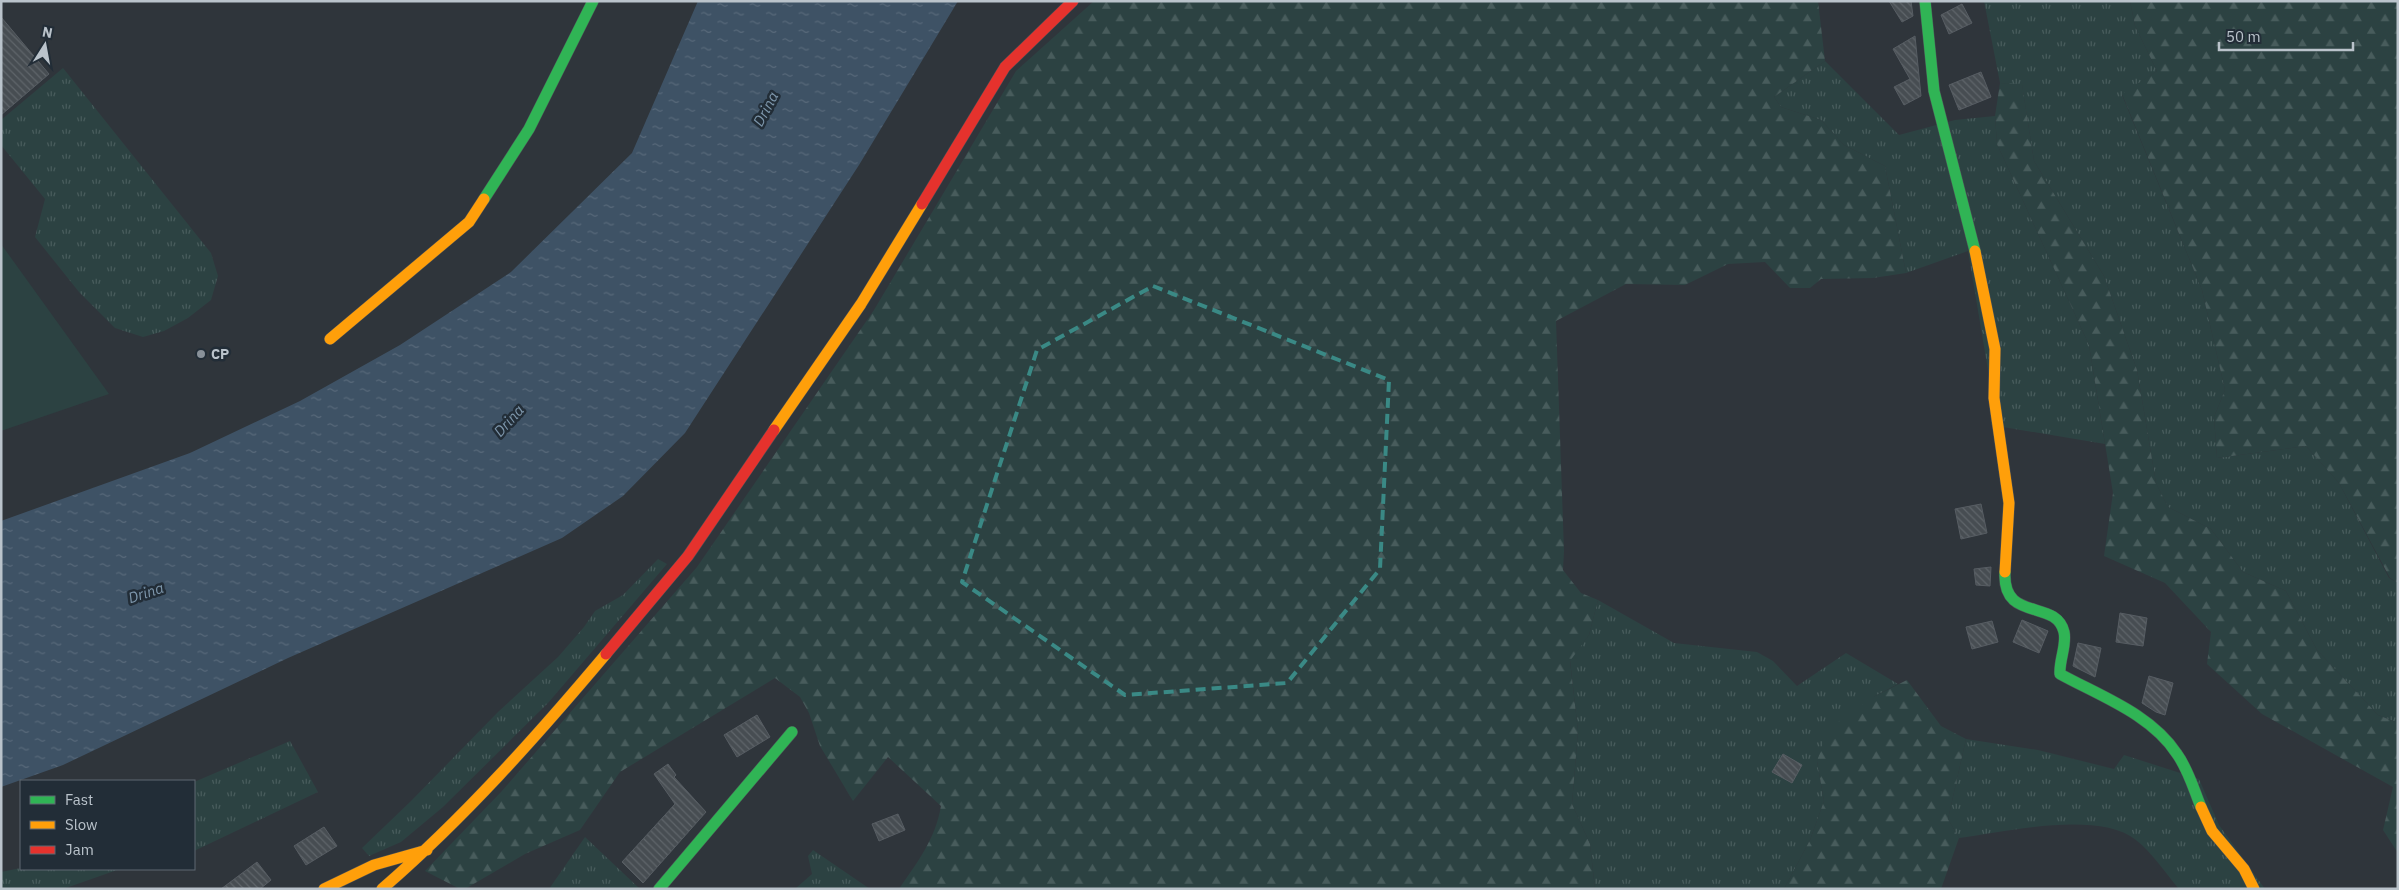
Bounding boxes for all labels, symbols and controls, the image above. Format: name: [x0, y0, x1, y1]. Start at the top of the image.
north arrow: [20, 20, 70, 70]
scale bar: [2219, 20, 2353, 52]
text: N: [41, 22, 54, 42]
text: 50 m: [2226, 27, 2261, 46]
water label: Drina: [749, 88, 783, 129]
place label: CP: [211, 345, 229, 363]
marker: CP: [195, 348, 207, 360]
water label: Drina: [489, 401, 528, 441]
water label: Drina: [126, 578, 166, 607]
legend: [20, 780, 195, 870]
text: Fast: [65, 790, 93, 809]
text: Slow: [65, 815, 98, 834]
text: Jam: [65, 840, 94, 859]

